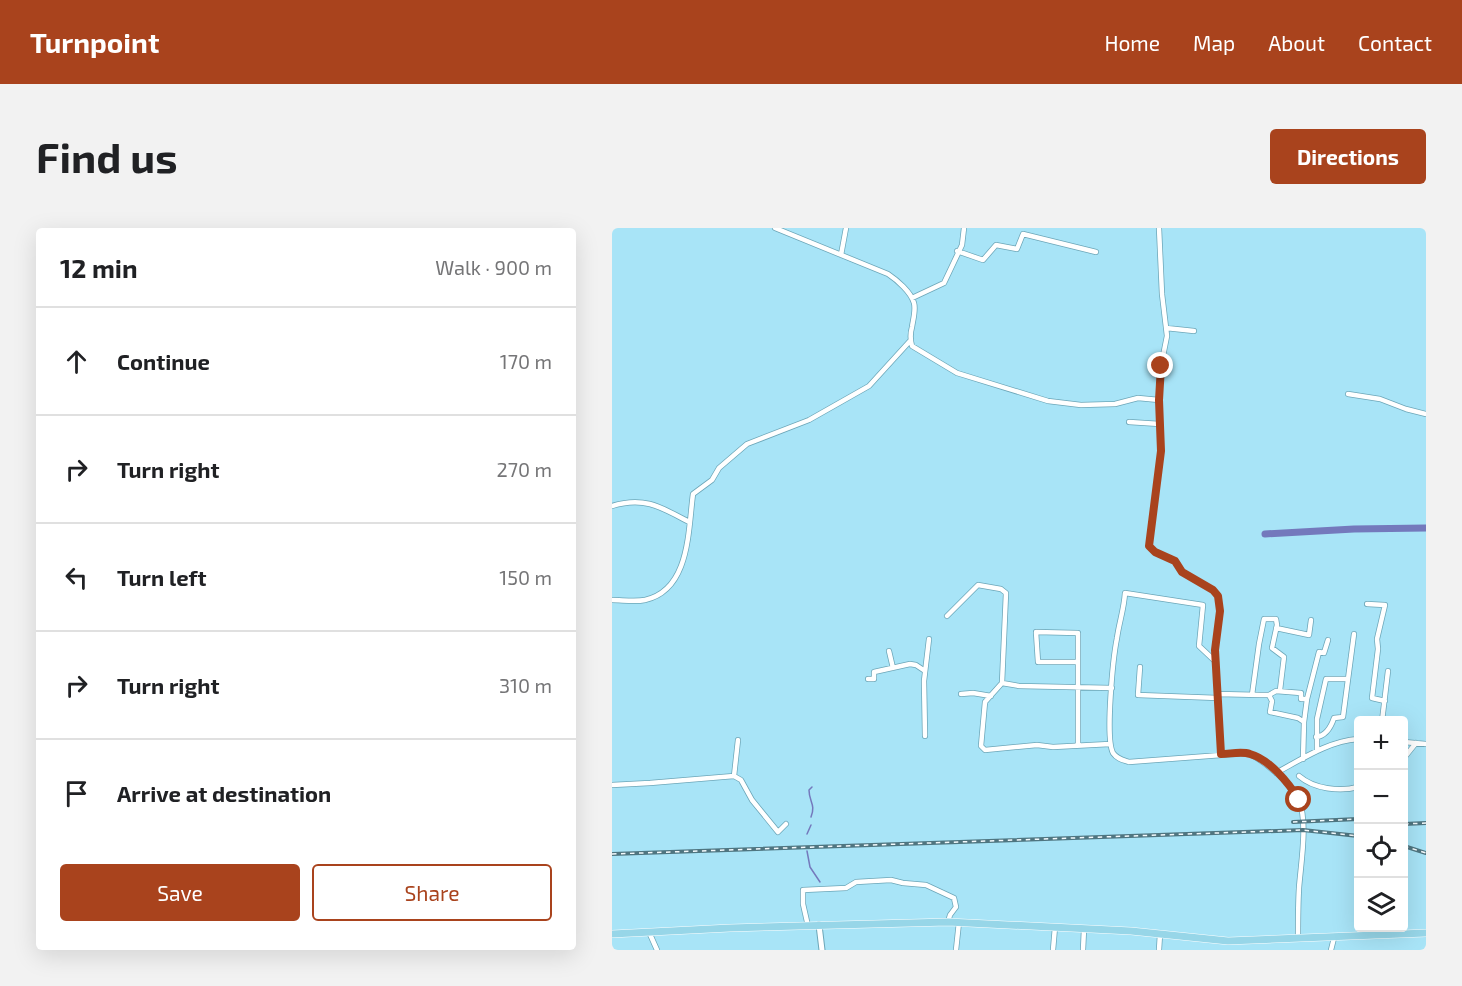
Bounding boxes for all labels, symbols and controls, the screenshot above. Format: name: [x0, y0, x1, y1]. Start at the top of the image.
text: Turnpoint: [30, 25, 159, 59]
text: Home: [1104, 30, 1160, 55]
text: Map: [1193, 30, 1235, 55]
text: About: [1268, 30, 1325, 55]
text: Contact: [1358, 30, 1432, 55]
button: Directions: [1270, 129, 1426, 184]
text: Find us: [36, 131, 178, 181]
text: 12 min: [60, 252, 138, 283]
text: Walk · 900 m: [435, 255, 552, 279]
icon: ahead: [60, 345, 93, 378]
text: Continue: [117, 348, 210, 374]
text: 170 m: [500, 349, 552, 373]
route end: [1147, 352, 1173, 378]
icon: right: [60, 453, 93, 486]
text: Turn right: [117, 456, 219, 482]
text: 270 m: [496, 457, 552, 481]
icon: left: [60, 561, 93, 594]
text: Turn left: [117, 564, 206, 590]
text: 150 m: [499, 565, 552, 589]
icon: right: [60, 669, 93, 702]
text: Turn right: [117, 672, 219, 698]
text: 310 m: [499, 673, 552, 697]
map controls: [1354, 716, 1408, 932]
button: +: [1354, 716, 1408, 770]
button: −: [1354, 770, 1408, 824]
icon: arrive: [60, 777, 93, 810]
text: Arrive at destination: [117, 780, 331, 806]
route start: [1285, 786, 1311, 812]
button: locate: [1354, 824, 1408, 878]
button: Save: [60, 864, 300, 921]
button: Share: [312, 864, 552, 921]
button: layers: [1354, 878, 1408, 932]

